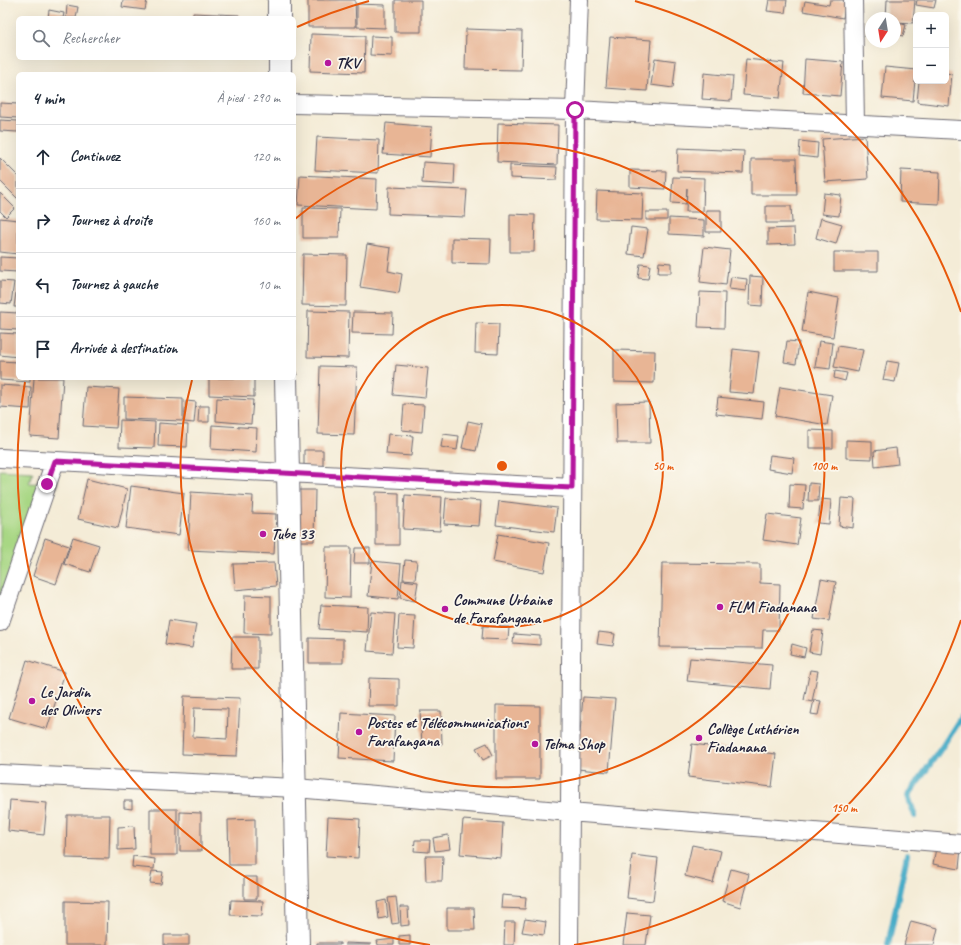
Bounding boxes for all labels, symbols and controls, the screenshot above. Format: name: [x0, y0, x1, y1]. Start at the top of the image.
north arrow: [865, 12, 901, 48]
map controls: [913, 12, 949, 84]
button: +: [913, 12, 949, 48]
search box: [16, 16, 296, 60]
icon: search: [30, 27, 52, 49]
text: Rechercher: [62, 29, 120, 48]
button: −: [913, 48, 949, 84]
place label: TKV: [336, 53, 362, 73]
marker: TKV: [323, 58, 333, 68]
text: 4 min: [32, 88, 65, 109]
text: À pied · 290 m: [217, 90, 280, 106]
route start: [566, 101, 584, 119]
icon: ahead: [32, 146, 54, 168]
text: Continuez: [70, 147, 120, 166]
text: 120 m: [252, 149, 280, 165]
icon: right: [32, 210, 54, 232]
text: Tournez à droite: [70, 211, 152, 230]
text: 160 m: [252, 213, 280, 229]
icon: left: [32, 274, 54, 296]
text: Tournez à gauche: [70, 275, 157, 294]
text: 10 m: [258, 277, 280, 293]
icon: arrive: [32, 338, 54, 360]
text: Arrivée à destination: [70, 339, 178, 358]
text: 50 m: [653, 458, 674, 474]
text: 100 m: [811, 458, 838, 474]
centre of rings: [495, 459, 509, 473]
route end: [38, 475, 56, 493]
place label: Tube 33: [271, 524, 315, 544]
marker: Tube 33: [258, 529, 268, 539]
place label: Commune Urbaine de Farafangana: [453, 590, 553, 628]
place label: FLM Fiadanana: [728, 597, 818, 617]
marker: FLM Fiadanana: [715, 602, 725, 612]
marker: Commune Urbaine de Farafangana: [440, 604, 450, 614]
place label: Le Jardin des Oliviers: [40, 682, 102, 720]
marker: Le Jardin des Oliviers: [27, 696, 37, 706]
place label: Postes et Télécommunications Farafangana: [367, 713, 530, 751]
place label: Collège Luthérien Fiadanana: [707, 719, 799, 757]
marker: Postes et Télécommunications Farafangana: [354, 727, 364, 737]
marker: Collège Luthérien Fiadanana: [694, 733, 704, 743]
place label: Telma Shop: [543, 734, 606, 754]
marker: Telma Shop: [530, 739, 540, 749]
text: 150 m: [831, 800, 858, 816]

